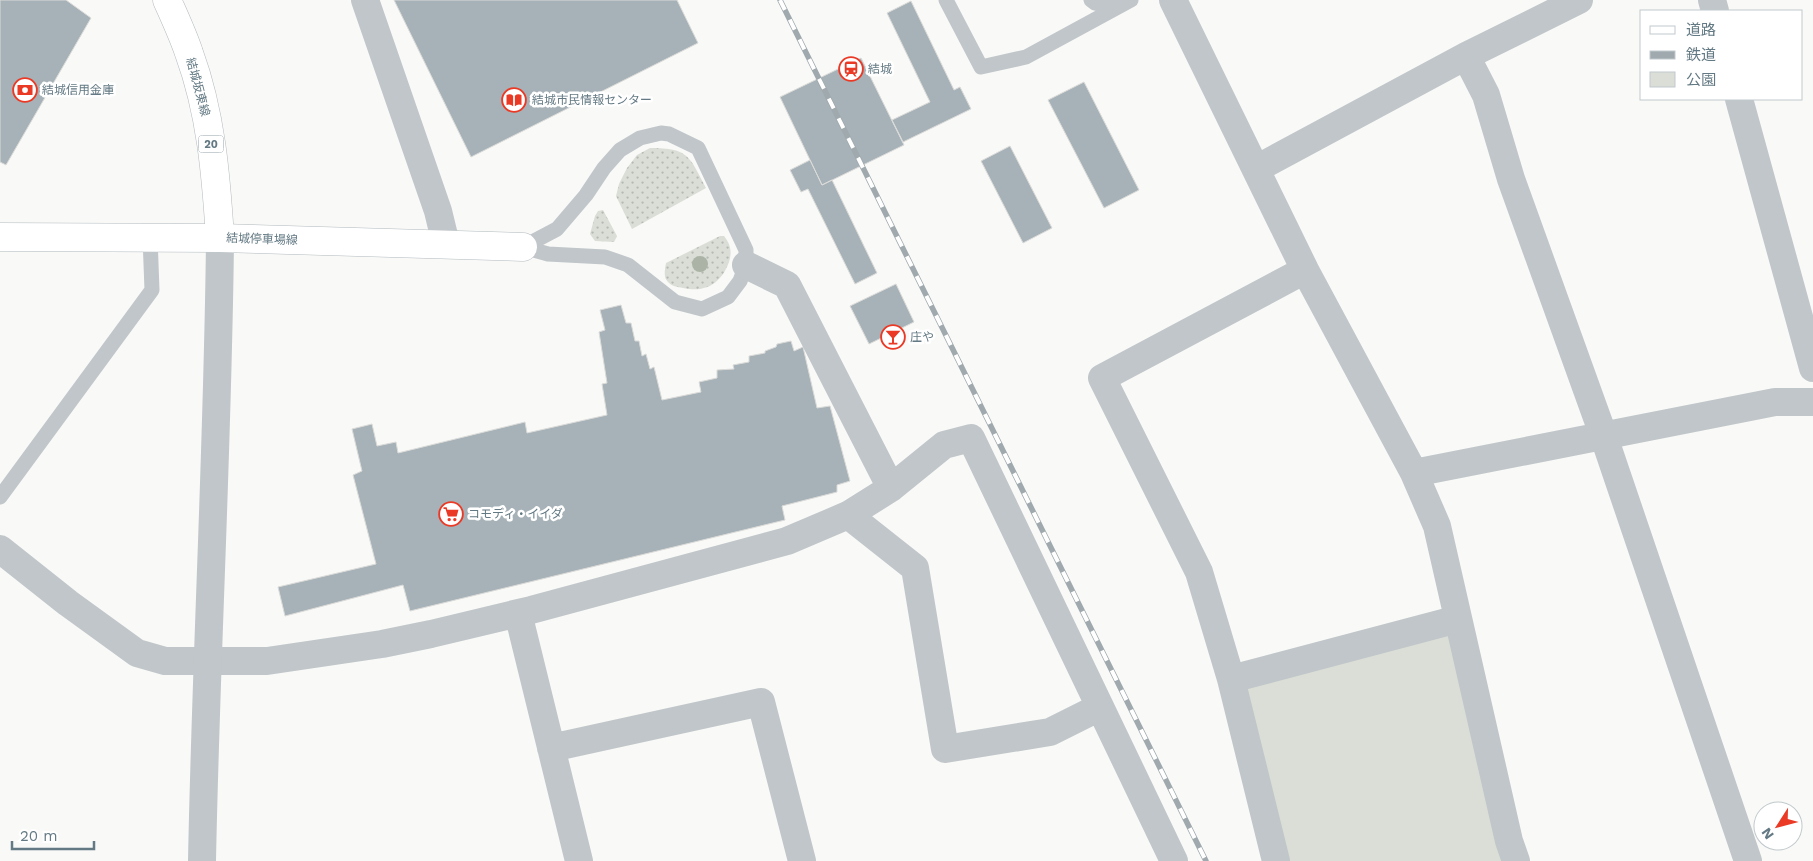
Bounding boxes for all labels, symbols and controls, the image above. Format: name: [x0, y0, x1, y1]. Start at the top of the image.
legend: [1640, 10, 1803, 100]
text: 道路: [1686, 21, 1716, 39]
text: 鉄道: [1686, 46, 1716, 64]
street label: 結城坂東線: [183, 56, 213, 118]
station icon: 結城: [838, 56, 864, 82]
place label: 結城: [868, 62, 892, 76]
text: 公園: [1686, 71, 1716, 89]
bank icon: 結城信用金庫: [12, 77, 38, 103]
place label: 結城信用金庫: [42, 83, 114, 97]
library icon: 結城市民情報センター: [501, 87, 527, 113]
place label: 結城市民情報センター: [532, 93, 652, 107]
road number: 20: [198, 136, 224, 152]
street label: 結城停車場線: [226, 231, 298, 247]
bar icon: 庄や: [880, 324, 906, 350]
place label: 庄や: [910, 330, 934, 344]
supermarket icon: コモディ・イイダ: [438, 501, 464, 527]
place label: コモディ・イイダ: [468, 507, 563, 521]
north arrow: [1753, 801, 1803, 851]
scale bar: [12, 818, 95, 850]
text: N: [1758, 825, 1777, 843]
text: 20 m: [20, 827, 58, 845]

